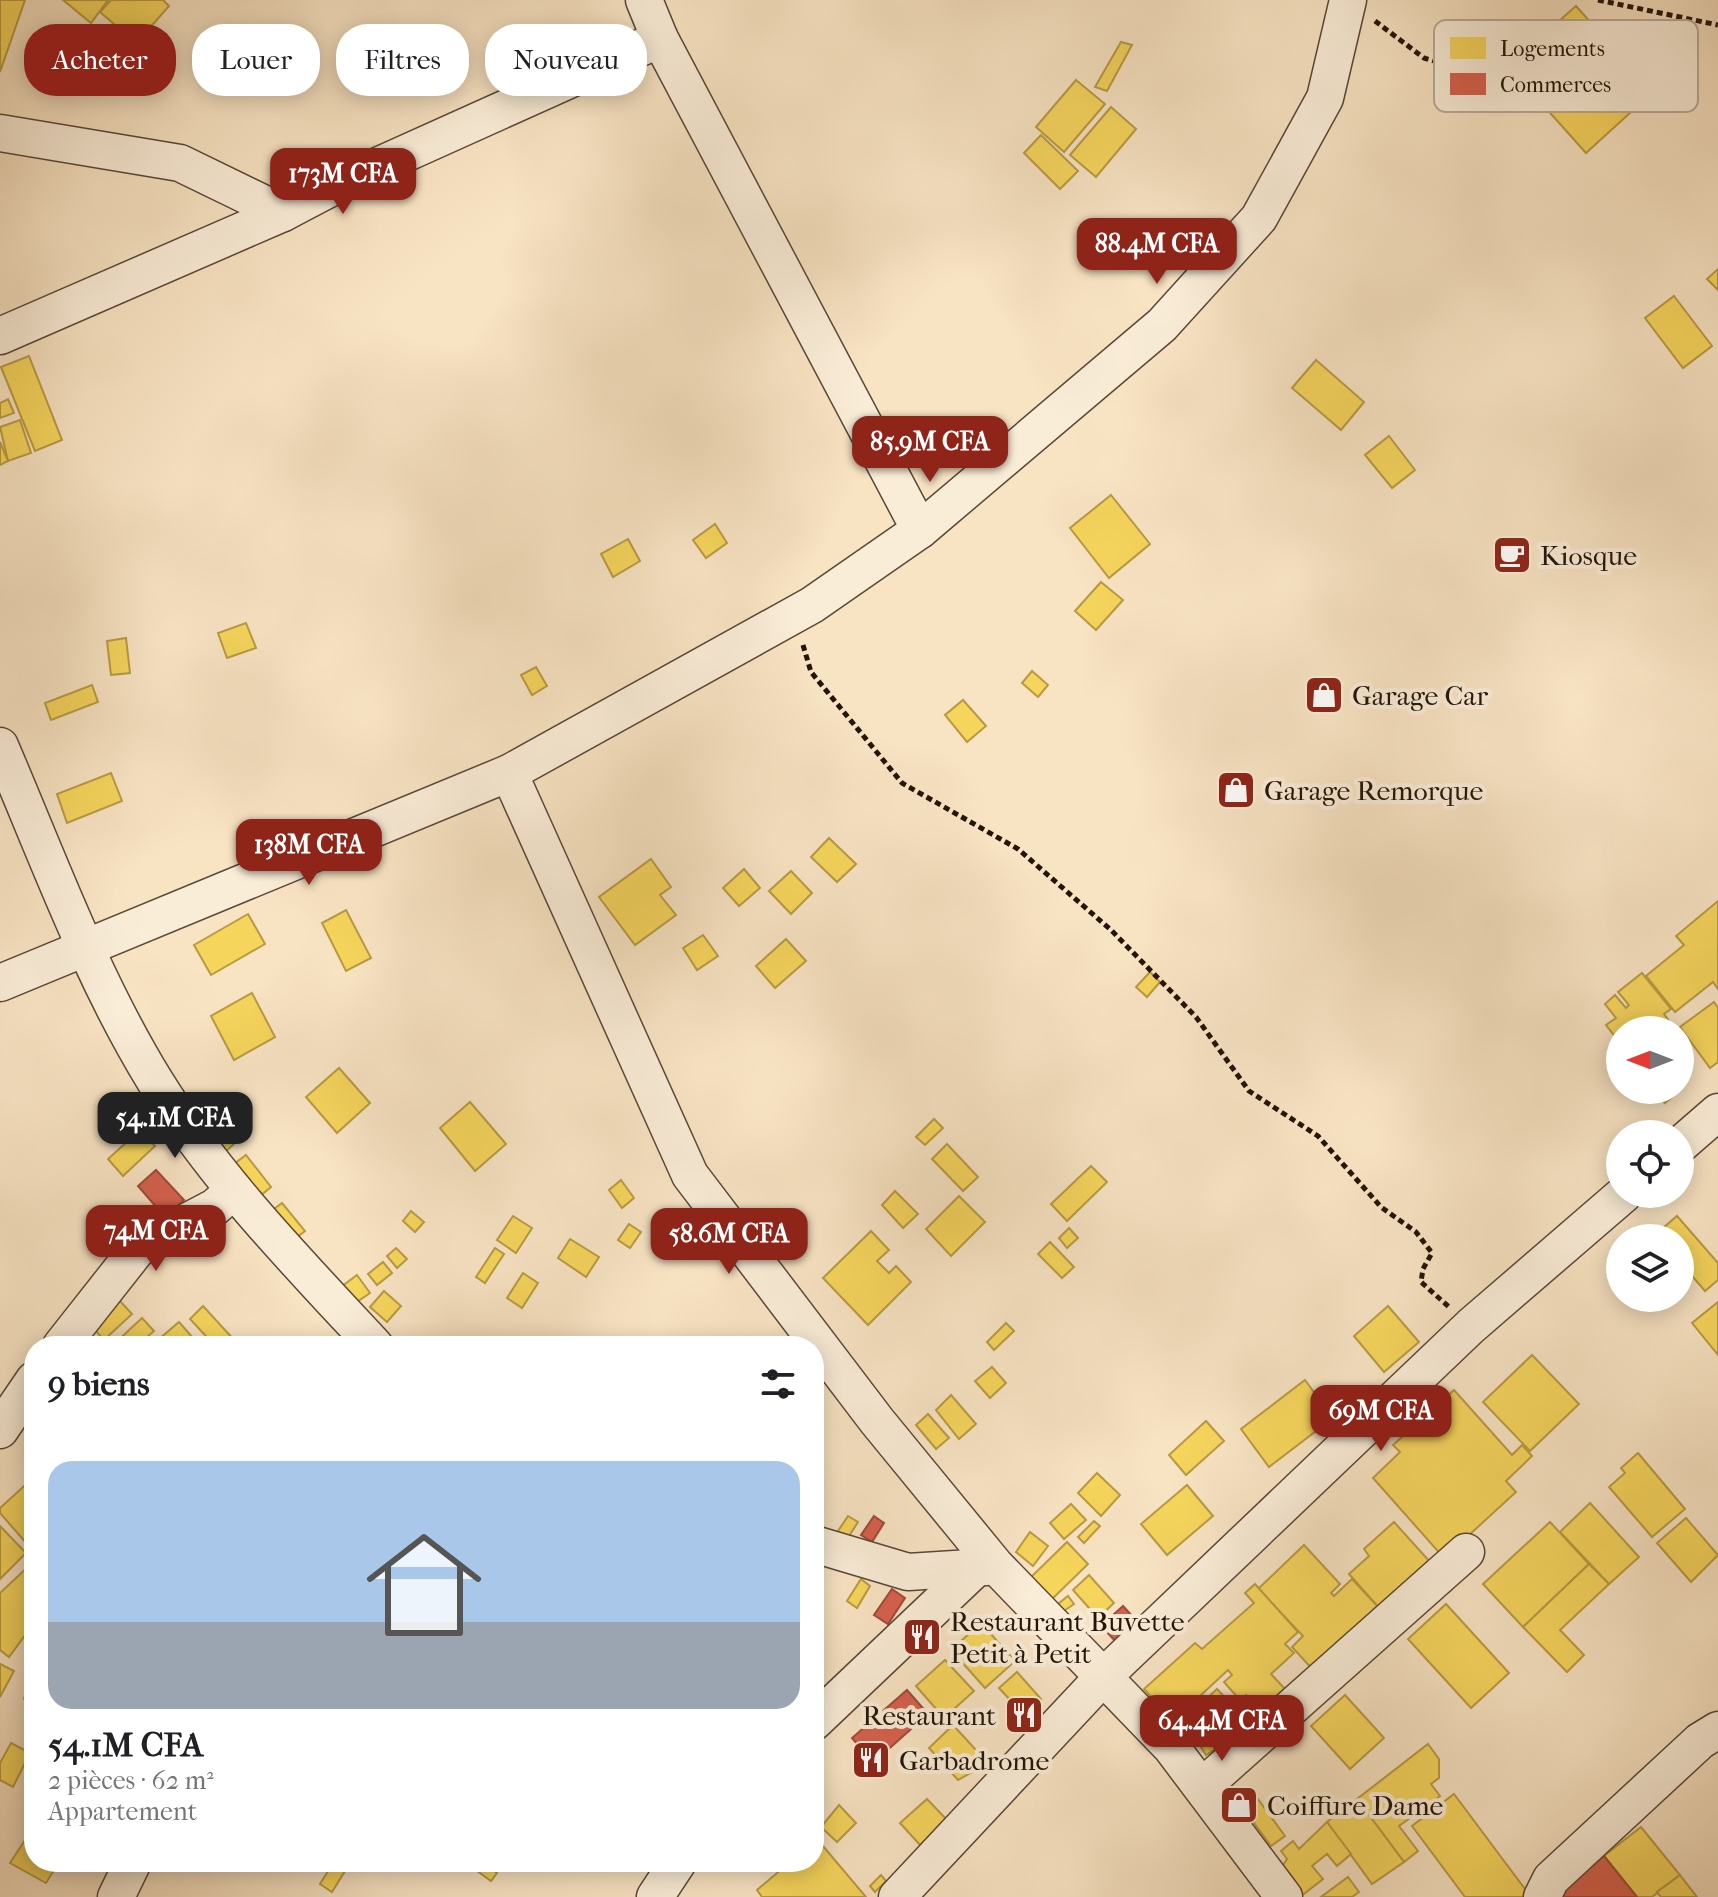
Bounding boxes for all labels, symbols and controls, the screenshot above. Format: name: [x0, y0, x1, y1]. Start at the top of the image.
legend: [1434, 20, 1698, 112]
chip: Acheter: [24, 24, 176, 96]
chip: Louer: [192, 24, 320, 96]
chip: Filtres: [336, 24, 469, 96]
chip: Nouveau: [485, 24, 647, 96]
text: Logements: [1500, 36, 1605, 62]
text: Commerces: [1500, 72, 1611, 98]
pin: 173M CFA: [260, 148, 426, 216]
text: 173M CFA: [288, 158, 398, 189]
pin: 88.4M CFA: [1065, 218, 1249, 286]
text: 88.4M CFA: [1095, 228, 1219, 259]
pin: 85.9M CFA: [838, 416, 1022, 484]
text: 85.9M CFA: [870, 426, 990, 457]
cafe icon: Kiosque: [1491, 534, 1533, 576]
place label: Kiosque: [1540, 539, 1637, 572]
shop icon: Garage Car: [1303, 674, 1345, 716]
place label: Garage Car: [1352, 679, 1488, 712]
shop icon: Garage Remorque: [1215, 769, 1257, 811]
place label: Garage Remorque: [1264, 774, 1483, 807]
pin: 138M CFA: [226, 819, 392, 887]
text: 138M CFA: [254, 829, 364, 860]
north arrow: [1606, 1016, 1694, 1104]
map controls: [1606, 1016, 1694, 1312]
pin: 54.1M CFA: [83, 1092, 267, 1160]
text: 54.1M CFA: [116, 1102, 234, 1133]
button: locate: [1606, 1120, 1694, 1208]
pin: 74M CFA: [82, 1205, 230, 1273]
pin: 58.6M CFA: [637, 1208, 821, 1276]
text: 74M CFA: [104, 1215, 208, 1246]
text: 58.6M CFA: [669, 1218, 789, 1249]
button: layers: [1606, 1224, 1694, 1312]
icon: filters: [756, 1362, 800, 1406]
text: 9 biens: [48, 1364, 150, 1404]
pin: 69M CFA: [1307, 1385, 1455, 1453]
text: 69M CFA: [1329, 1395, 1433, 1426]
icon: home: [352, 1513, 496, 1657]
place label: Restaurant Buvette Petit à Petit: [950, 1605, 1185, 1670]
restaurant icon: Restaurant Buvette Petit à Petit: [901, 1616, 943, 1658]
restaurant icon: Restaurant: [1003, 1694, 1045, 1736]
pin: 64.4M CFA: [1130, 1695, 1314, 1763]
place label: Restaurant: [862, 1699, 996, 1732]
text: 64.4M CFA: [1158, 1705, 1286, 1736]
text: 54.1M CFA: [48, 1725, 203, 1765]
restaurant icon: Garbadrome: [850, 1739, 892, 1781]
place label: Garbadrome: [899, 1744, 1049, 1777]
text: 2 pièces · 62 m²: [48, 1765, 214, 1796]
shop icon: Coiffure Dame: [1218, 1784, 1260, 1826]
place label: Coiffure Dame: [1267, 1789, 1444, 1822]
text: Appartement: [48, 1796, 197, 1827]

